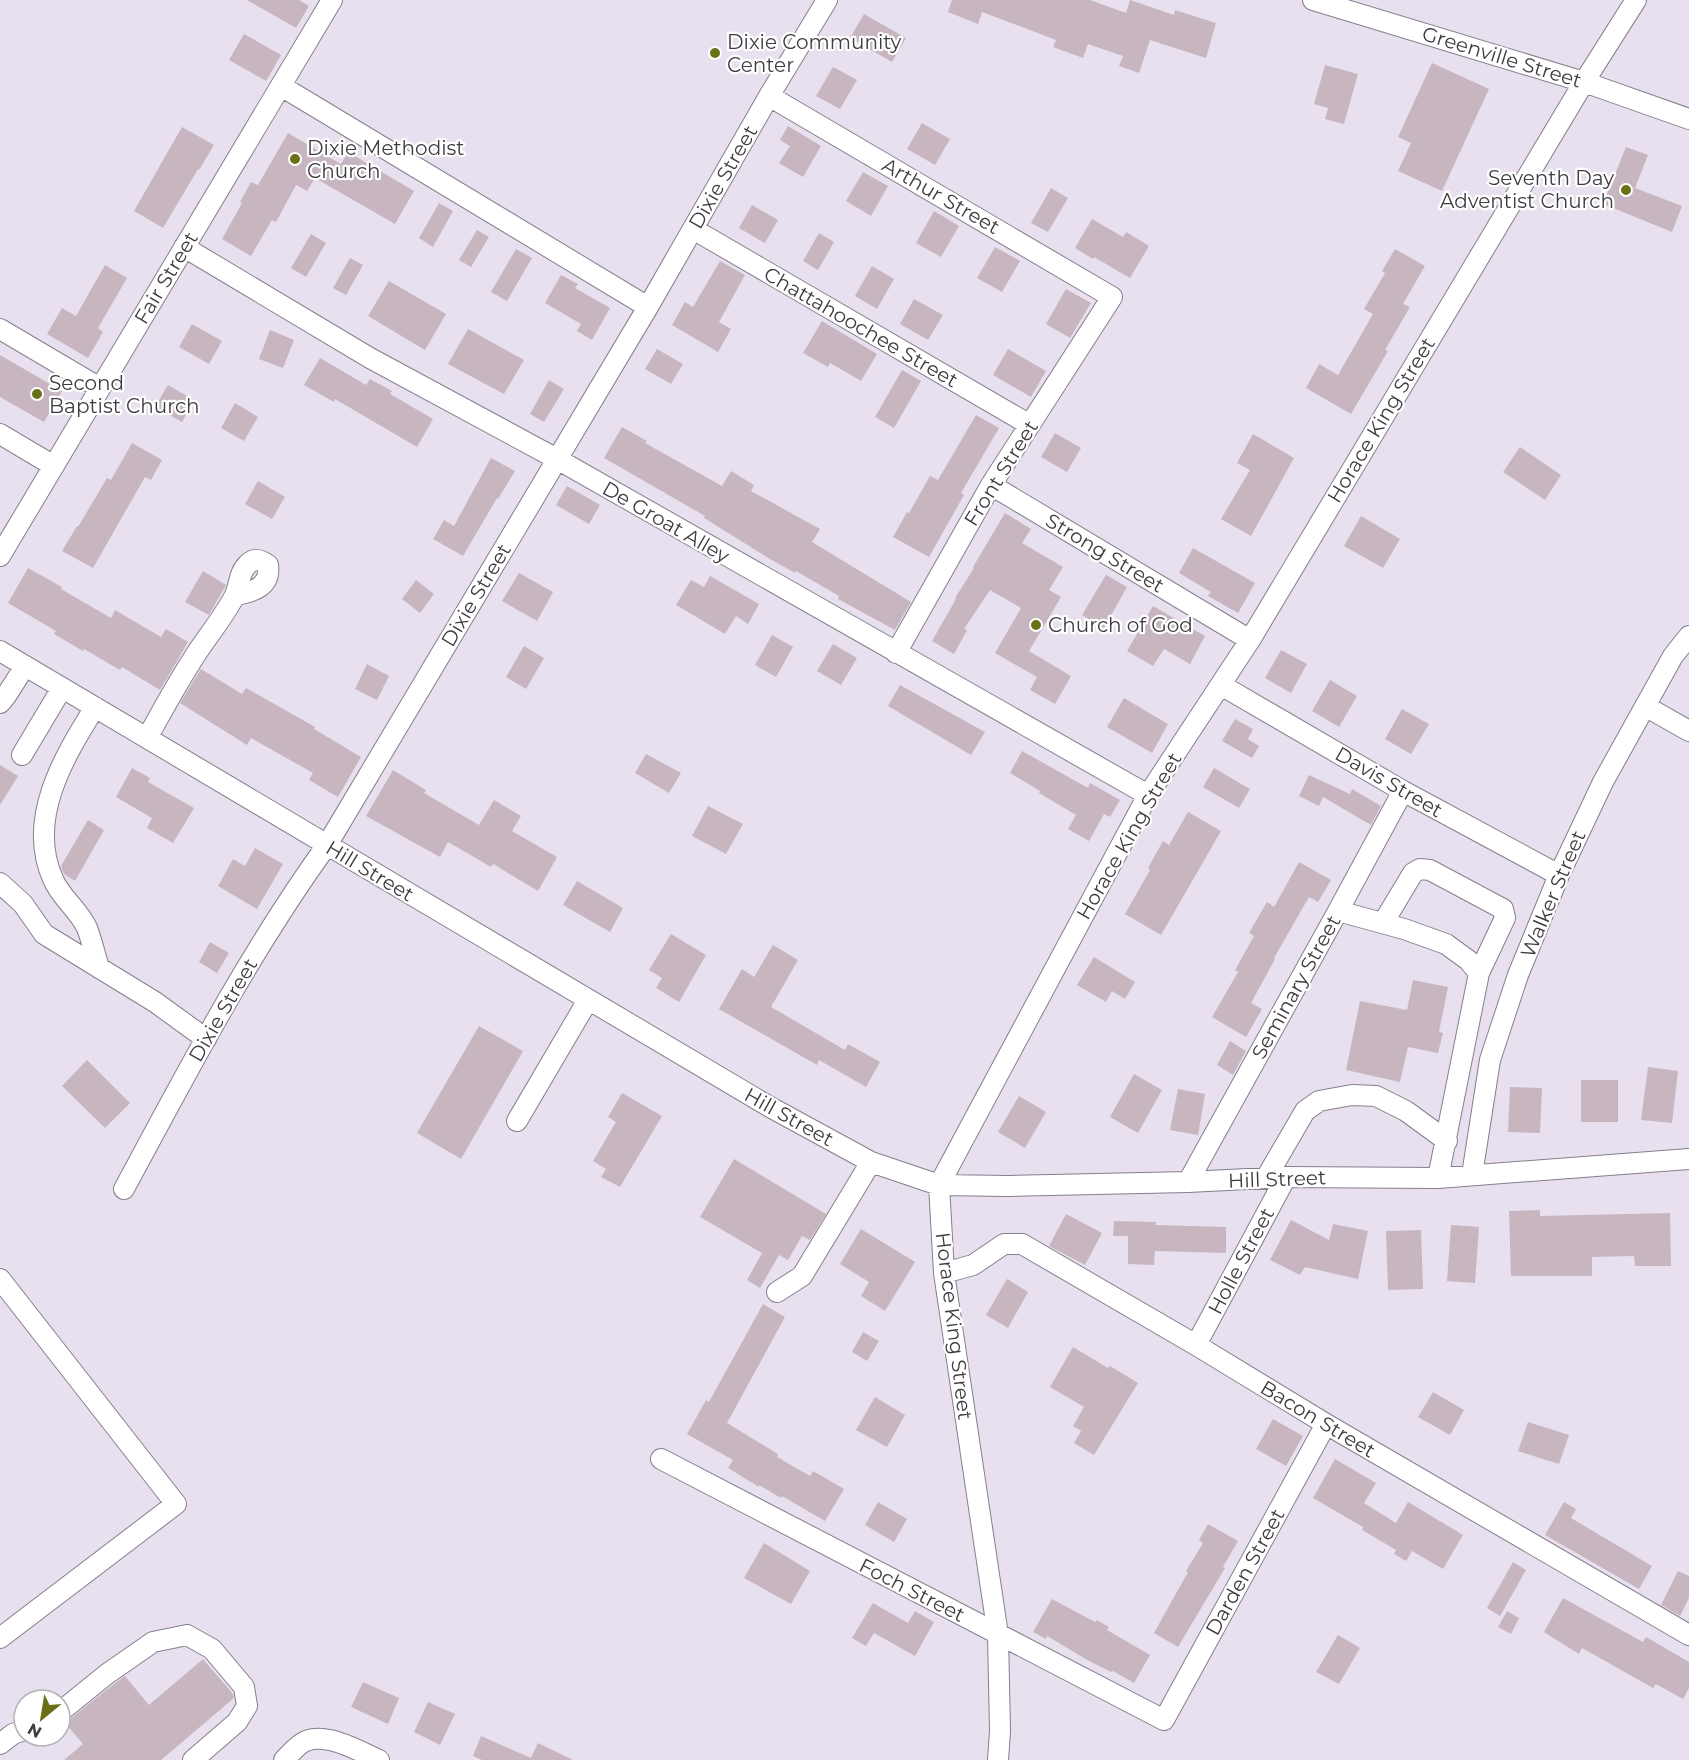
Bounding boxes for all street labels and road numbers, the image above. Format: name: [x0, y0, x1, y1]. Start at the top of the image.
street label: Greenville Street: [1419, 21, 1585, 93]
street label: Dixie Street: [684, 121, 762, 233]
street label: Arthur Street: [878, 153, 1004, 239]
street label: Fair Street: [129, 228, 203, 328]
street label: Chattahoochee Street: [760, 262, 962, 392]
street label: Horace King Street: [1322, 333, 1440, 507]
street label: Front Street: [959, 416, 1043, 530]
street label: De Groat Alley: [598, 476, 734, 568]
street label: Strong Street: [1042, 508, 1168, 598]
street label: Dixie Street: [436, 539, 516, 651]
street label: Davis Street: [1331, 742, 1447, 822]
street label: Horace King Street: [1071, 748, 1187, 924]
street label: Walker Street: [1515, 827, 1591, 961]
street label: Hill Street: [322, 835, 418, 907]
street label: Seminary Street: [1247, 911, 1345, 1063]
street label: Dixie Street: [184, 954, 262, 1066]
street label: Hill Street: [740, 1083, 838, 1151]
street label: Hill Street: [1228, 1165, 1326, 1193]
street label: Holle Street: [1203, 1204, 1279, 1318]
street label: Horace King Street: [931, 1231, 977, 1421]
street label: Bacon Street: [1256, 1375, 1380, 1463]
street label: Darden Street: [1200, 1505, 1290, 1639]
street label: Foch Street: [855, 1553, 969, 1627]

